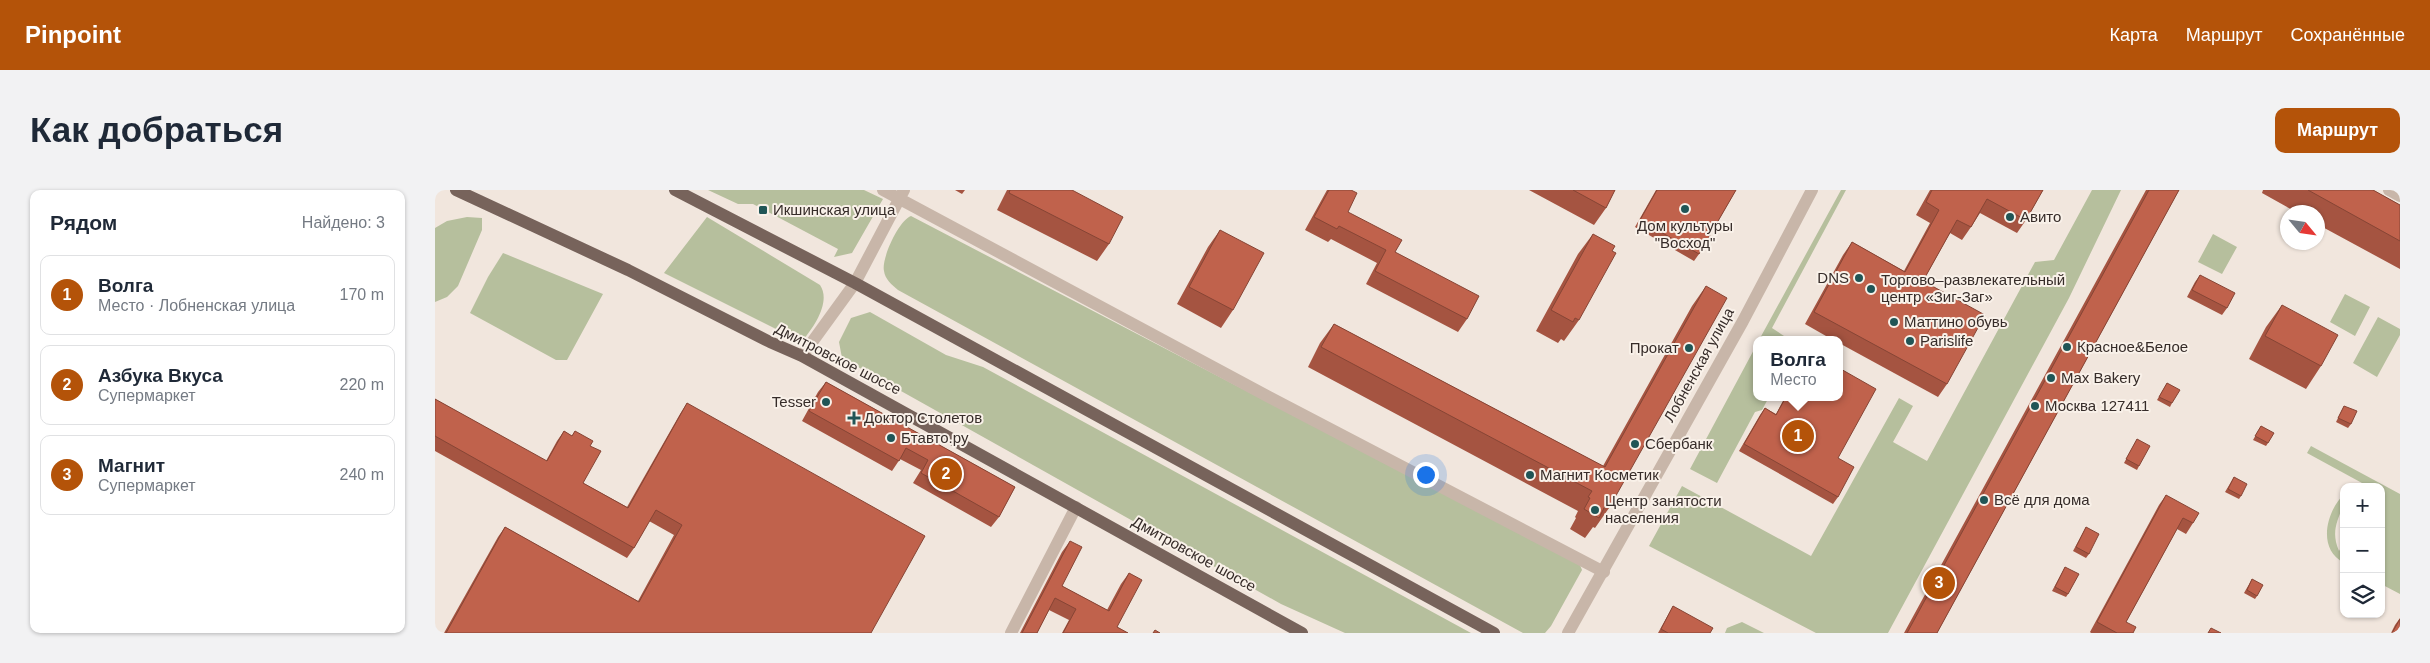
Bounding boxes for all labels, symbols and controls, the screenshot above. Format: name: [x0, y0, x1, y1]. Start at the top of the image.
text: Pinpoint: [25, 21, 121, 48]
text: Карта: [2110, 25, 2158, 45]
text: Маршрут: [2186, 25, 2262, 45]
text: Сохранённые: [2290, 25, 2405, 45]
button: Маршрут: [2275, 108, 2400, 153]
text: Как добраться: [30, 110, 283, 149]
place label: Икшинская улица: [773, 201, 896, 218]
marker: Дом культуры "Восход": [1679, 203, 1691, 215]
marker: Икшинская улица: [757, 204, 769, 216]
north arrow: [2280, 205, 2325, 250]
place label: Авито: [2020, 208, 2061, 225]
text: Рядом: [50, 211, 117, 234]
marker: Авито: [2004, 211, 2016, 223]
text: Найдено: 3: [302, 214, 385, 231]
place label: Дом культуры "Восход": [1637, 217, 1733, 251]
place label: DNS: [1817, 269, 1849, 286]
place label: Торгово–развлекательный центр «Зиг-Заг»: [1881, 271, 2065, 305]
marker: DNS: [1853, 272, 1865, 284]
text: Волга: [98, 275, 153, 296]
marker: Торгово–развлекательный центр «Зиг-Заг»: [1865, 283, 1877, 295]
text: 1: [63, 286, 71, 303]
text: 170 m: [340, 286, 384, 303]
text: Место · Лобненская улица: [98, 297, 295, 314]
street label: Лобненская улица: [1660, 304, 1737, 425]
place label: Маттино обувь: [1904, 313, 2008, 330]
marker: Маттино обувь: [1888, 316, 1900, 328]
street label: Дмитровское шоссе: [772, 319, 904, 398]
place label: Parislife: [1920, 332, 1973, 349]
marker: Parislife: [1904, 335, 1916, 347]
popup: [1753, 336, 1843, 401]
place label: Красное&Белое: [2077, 338, 2188, 355]
place label: Прокат: [1630, 339, 1679, 356]
marker: Красное&Белое: [2061, 341, 2073, 353]
marker: Прокат: [1683, 342, 1695, 354]
text: Волга: [1770, 349, 1826, 370]
text: Азбука Вкуса: [98, 365, 223, 386]
place label: Max Bakery: [2061, 369, 2141, 386]
text: Место: [1770, 371, 1817, 388]
marker: Max Bakery: [2045, 372, 2057, 384]
text: 2: [63, 376, 71, 393]
text: 220 m: [340, 376, 384, 393]
text: Супермаркет: [98, 387, 196, 404]
place label: Tesser: [772, 393, 816, 410]
marker: Tesser: [820, 396, 832, 408]
place label: Москва 127411: [2045, 397, 2149, 414]
marker: Москва 127411: [2029, 400, 2041, 412]
place label: Доктор Столетов: [864, 409, 982, 426]
marker: Доктор Столетов: [848, 412, 860, 424]
pin: 1: [1782, 417, 1814, 455]
place label: Бтавто.ру: [901, 429, 969, 446]
marker: Бтавто.ру: [885, 432, 897, 444]
place label: Сбербанк: [1645, 435, 1713, 452]
marker: Сбербанк: [1629, 438, 1641, 450]
text: Магнит: [98, 455, 165, 476]
pin: 2: [930, 455, 962, 493]
your location: [1413, 462, 1439, 488]
text: 3: [63, 466, 71, 483]
text: 240 m: [340, 466, 384, 483]
place label: Магнит Косметик: [1540, 466, 1659, 483]
marker: Магнит Косметик: [1524, 469, 1536, 481]
text: Супермаркет: [98, 477, 196, 494]
map controls: [2340, 483, 2385, 618]
button: +: [2340, 483, 2385, 528]
place label: Всё для дома: [1994, 491, 2090, 508]
place label: Центр занятости населения: [1605, 492, 1722, 526]
marker: Всё для дома: [1978, 494, 1990, 506]
marker: Центр занятости населения: [1589, 504, 1601, 516]
street label: Дмитровское шоссе: [1129, 512, 1259, 595]
button: −: [2340, 528, 2385, 573]
pin: 3: [1923, 564, 1955, 602]
button: layers: [2340, 573, 2385, 618]

